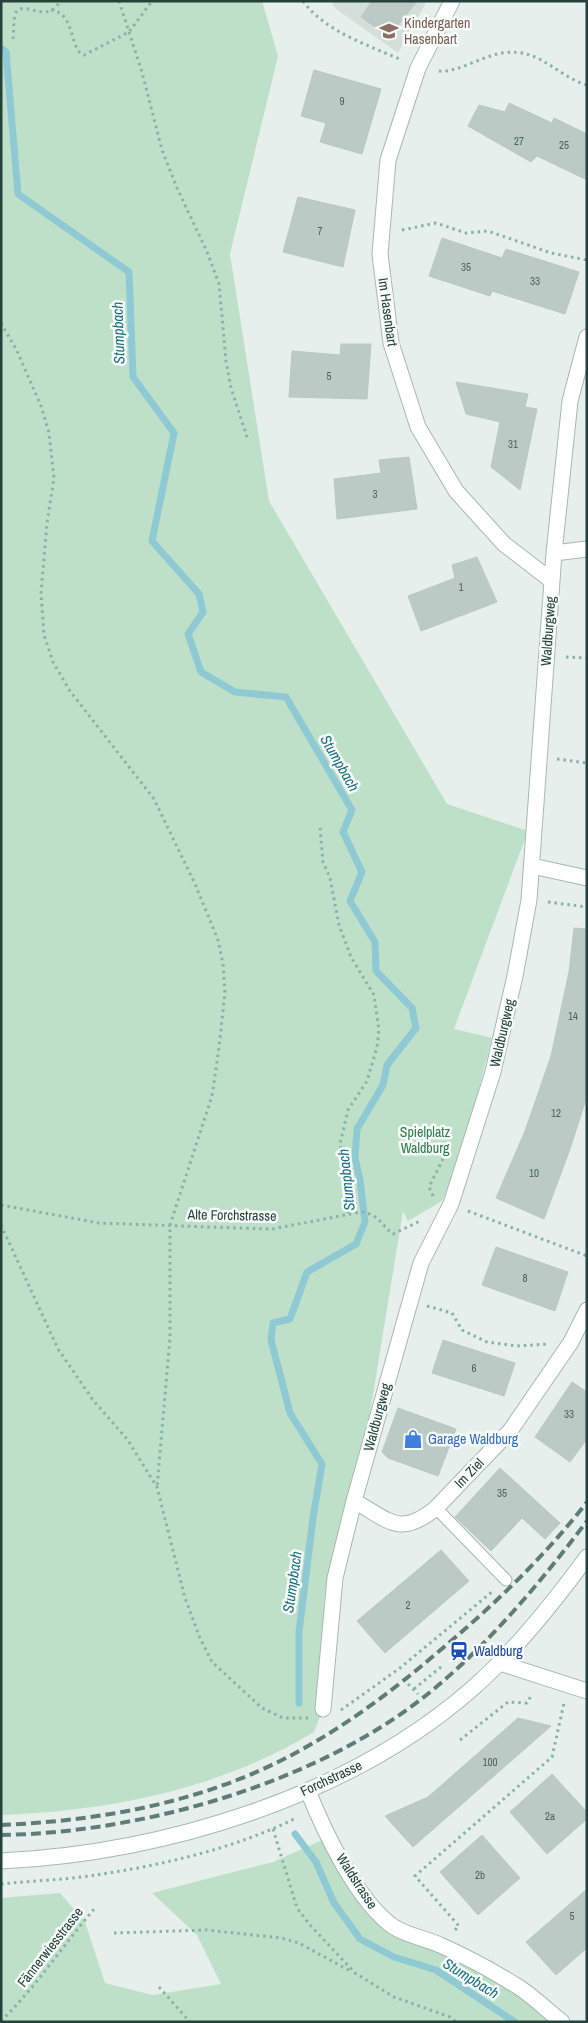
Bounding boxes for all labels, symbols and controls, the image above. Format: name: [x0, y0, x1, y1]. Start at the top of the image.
place label: Kindergarten Hasenbart: [404, 14, 470, 48]
school or university icon: Kindergarten Hasenbart: [378, 20, 400, 42]
house number: 9: [339, 94, 345, 108]
house number: 27: [514, 134, 524, 148]
house number: 25: [559, 138, 569, 152]
house number: 7: [317, 224, 323, 238]
house number: 35: [461, 260, 471, 274]
house number: 33: [530, 274, 540, 288]
street label: Im Hasenbart: [374, 277, 402, 347]
water label: Stumpbach: [106, 301, 130, 364]
house number: 5: [326, 369, 332, 383]
house number: 31: [508, 437, 518, 451]
house number: 3: [372, 487, 378, 501]
house number: 1: [458, 580, 464, 594]
street label: Waldburgweg: [537, 595, 559, 666]
water label: Stumpbach: [315, 731, 365, 795]
street label: Waldburgweg: [485, 996, 519, 1069]
house number: 14: [568, 1009, 578, 1023]
house number: 12: [551, 1106, 561, 1120]
park label: Spielplatz Waldburg: [400, 1123, 450, 1157]
water label: Stumpbach: [332, 1148, 360, 1212]
house number: 10: [529, 1166, 539, 1180]
street label: Alte Forchstrasse: [186, 1205, 277, 1225]
house number: 8: [522, 1271, 528, 1285]
house number: 6: [471, 1361, 477, 1375]
street label: Waldburgweg: [359, 1380, 395, 1453]
house number: 33: [564, 1407, 574, 1421]
shop icon: Garage Waldburg: [402, 1428, 424, 1450]
place label: Garage Waldburg: [428, 1430, 519, 1448]
street label: Im Ziel: [450, 1454, 488, 1492]
house number: 35: [497, 1486, 507, 1500]
water label: Stumpbach: [277, 1550, 307, 1614]
house number: 2: [405, 1598, 411, 1612]
station icon: Waldburg: [448, 1640, 470, 1662]
place label: Waldburg: [474, 1642, 523, 1660]
house number: 100: [482, 1755, 498, 1769]
street label: Forchstrasse: [297, 1756, 365, 1800]
house number: 2a: [545, 1809, 555, 1823]
street label: Waldstrasse: [332, 1850, 382, 1912]
house number: 2b: [475, 1868, 485, 1882]
street label: Fännerwiesstrasse: [13, 1903, 87, 1991]
house number: 5: [569, 1909, 575, 1923]
water label: Stumpbach: [439, 1953, 503, 2003]

